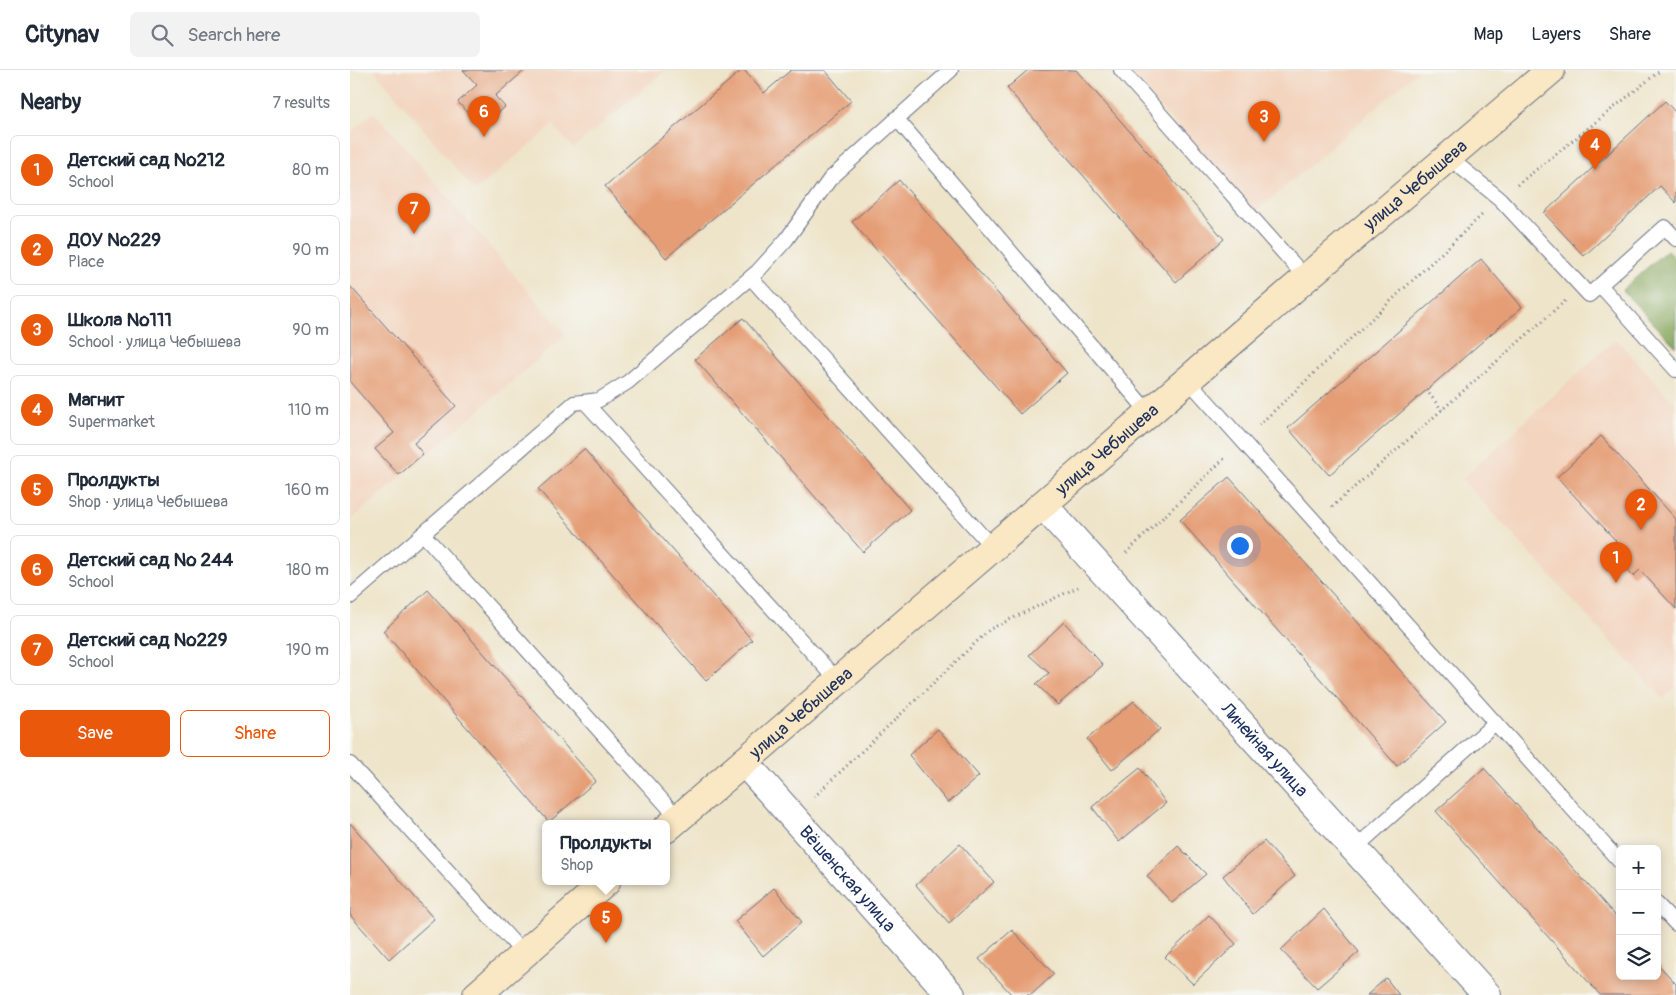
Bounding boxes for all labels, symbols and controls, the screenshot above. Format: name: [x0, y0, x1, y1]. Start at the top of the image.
search box: [130, 12, 480, 57]
text: Citynav: [25, 20, 100, 49]
icon: search: [148, 21, 176, 49]
text: Search here: [188, 23, 280, 47]
text: Map: [1474, 23, 1503, 46]
text: Layers: [1531, 23, 1581, 46]
text: Share: [1609, 23, 1651, 46]
text: Nearby: [20, 89, 81, 116]
text: 7 results: [272, 93, 330, 113]
pin: 6: [468, 96, 500, 137]
pin: 3: [1248, 101, 1280, 142]
pin: 4: [1579, 129, 1611, 170]
street label: улица Чебышева: [1358, 135, 1472, 236]
text: Детский сад №212: [68, 148, 225, 172]
text: 1: [34, 160, 40, 180]
text: 80 m: [292, 160, 329, 180]
text: School: [68, 172, 114, 192]
pin: 7: [398, 193, 430, 234]
text: ДОУ №229: [68, 228, 161, 252]
text: 2: [33, 240, 41, 260]
text: 90 m: [292, 240, 329, 260]
text: Place: [68, 252, 104, 272]
text: Школа №111: [68, 308, 172, 332]
text: 3: [33, 320, 41, 340]
text: 90 m: [292, 320, 329, 340]
text: School · улица Чебышева: [68, 332, 241, 352]
text: Магнит: [68, 388, 124, 412]
street label: улица Чебышева: [1050, 398, 1164, 501]
text: 4: [32, 400, 42, 420]
text: 110 m: [288, 400, 329, 420]
text: Supermarket: [68, 412, 155, 432]
text: Пролдукты: [68, 468, 160, 492]
text: 5: [33, 480, 41, 500]
text: 160 m: [285, 480, 329, 500]
pin: 2: [1625, 489, 1657, 530]
text: Shop · улица Чебышева: [68, 492, 228, 512]
your location: [1227, 533, 1253, 559]
pin: 1: [1600, 542, 1632, 583]
text: Детский сад № 244: [68, 548, 233, 572]
text: 6: [32, 560, 42, 580]
text: 180 m: [286, 560, 329, 580]
text: School: [68, 572, 114, 592]
text: Детский сад №229: [68, 628, 228, 652]
text: 7: [33, 640, 41, 660]
text: 190 m: [286, 640, 329, 660]
text: School: [68, 652, 114, 672]
street label: улица Чебышева: [744, 662, 857, 764]
street label: Линейная улица: [1215, 697, 1313, 802]
button: Save: [20, 710, 170, 757]
button: Share: [180, 710, 330, 757]
popup: [542, 820, 670, 885]
street label: Вёшенская улица: [794, 821, 901, 937]
text: Пролдукты: [560, 831, 652, 855]
map controls: [1616, 845, 1661, 980]
button: +: [1616, 845, 1661, 890]
text: Shop: [560, 855, 593, 875]
button: −: [1616, 890, 1661, 935]
pin: 5: [590, 902, 622, 943]
button: layers: [1616, 935, 1661, 980]

